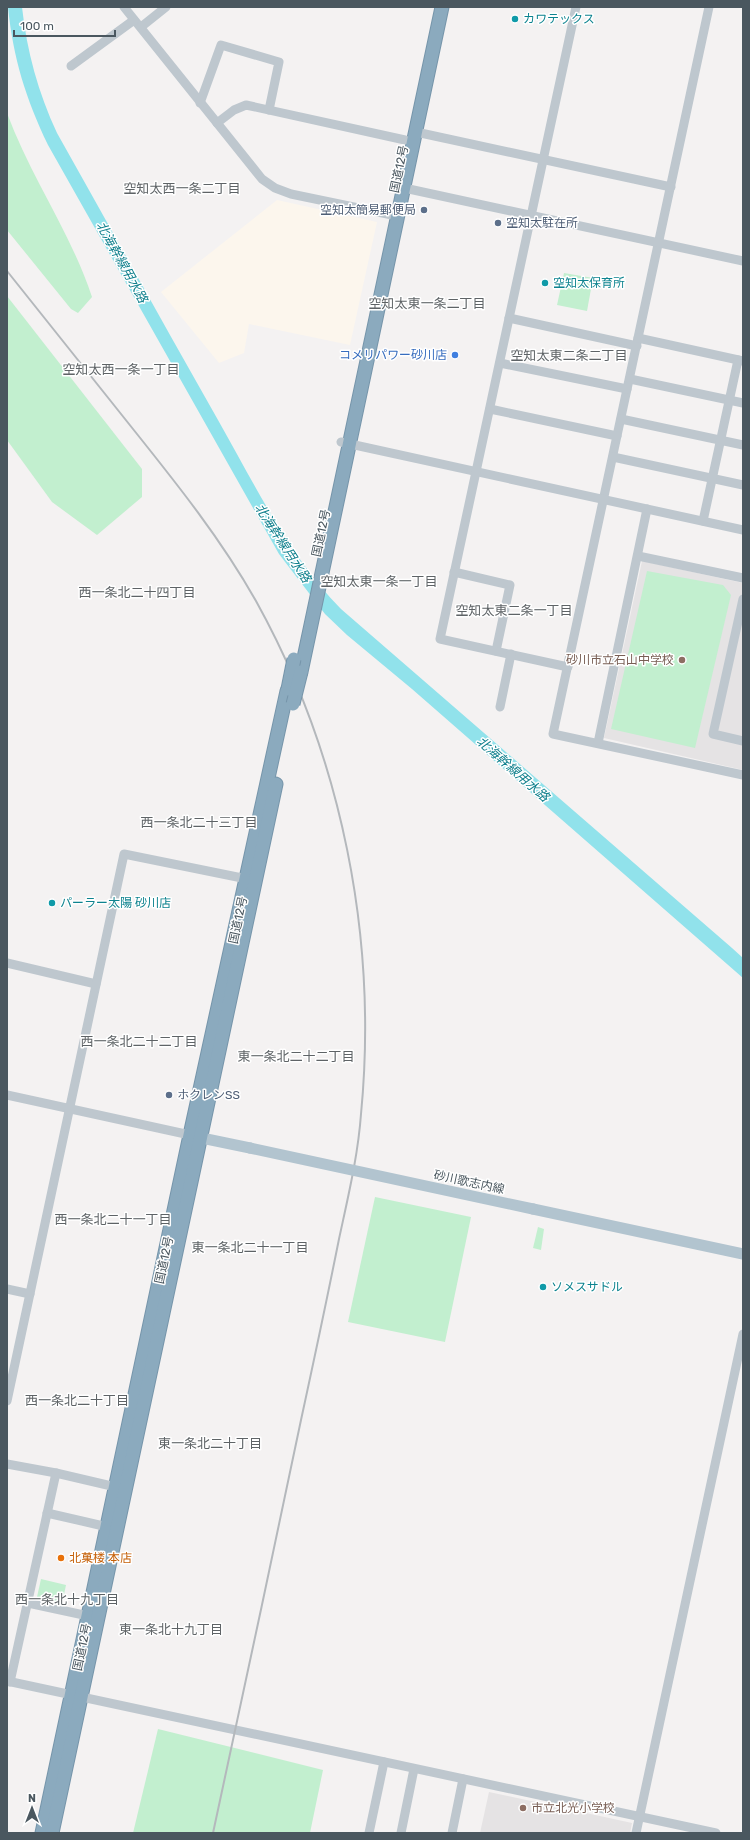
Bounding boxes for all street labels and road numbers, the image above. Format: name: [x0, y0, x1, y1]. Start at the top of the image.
street label: 国道12号: [387, 144, 411, 194]
street label: 国道12号: [309, 508, 333, 558]
street label: 国道12号: [226, 895, 250, 945]
street label: 砂川歌志内線: [432, 1168, 506, 1196]
street label: 国道12号: [152, 1235, 176, 1285]
street label: 国道12号: [70, 1622, 94, 1672]

